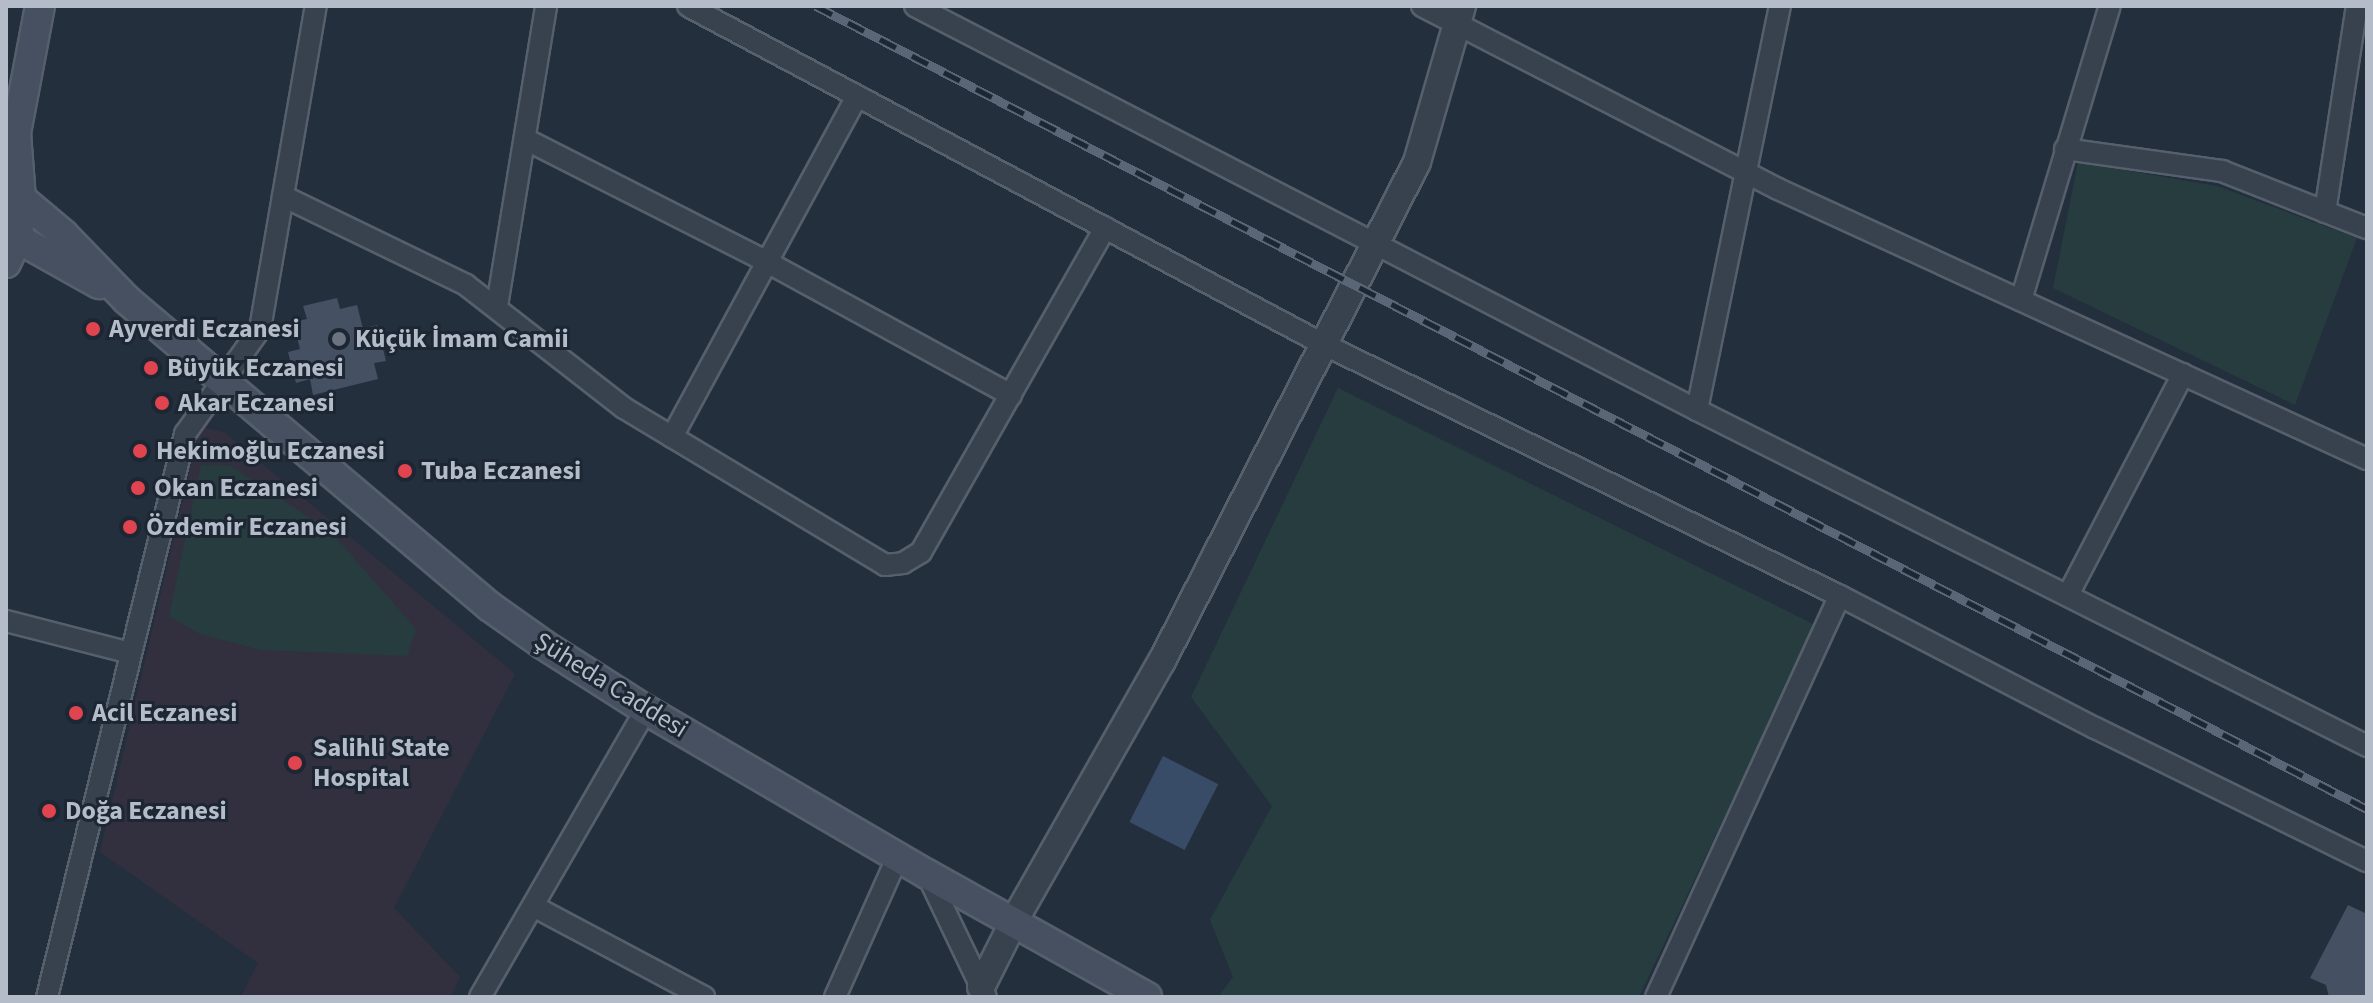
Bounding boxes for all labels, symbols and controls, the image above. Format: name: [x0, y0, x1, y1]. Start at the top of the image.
place label: Ayverdi Eczanesi: [109, 313, 300, 345]
marker: Ayverdi Eczanesi: [84, 320, 102, 338]
place label: Küçük İmam Camii: [355, 323, 569, 355]
marker: Küçük İmam Camii: [330, 330, 348, 348]
place label: Büyük Eczanesi: [167, 352, 344, 384]
marker: Büyük Eczanesi: [142, 359, 160, 377]
place label: Akar Eczanesi: [178, 387, 335, 419]
marker: Akar Eczanesi: [153, 394, 171, 412]
place label: Hekimoğlu Eczanesi: [156, 435, 385, 467]
marker: Hekimoğlu Eczanesi: [131, 442, 149, 460]
place label: Tuba Eczanesi: [421, 455, 581, 487]
marker: Tuba Eczanesi: [396, 462, 414, 480]
place label: Okan Eczanesi: [154, 472, 318, 504]
marker: Okan Eczanesi: [129, 479, 147, 497]
place label: Özdemir Eczanesi: [146, 511, 347, 543]
marker: Özdemir Eczanesi: [121, 518, 139, 536]
street label: Şüheda Caddesi: [529, 625, 693, 745]
place label: Acil Eczanesi: [92, 697, 237, 729]
marker: Acil Eczanesi: [67, 704, 85, 722]
place label: Salihli State Hospital: [313, 732, 450, 794]
marker: Salihli State Hospital: [284, 752, 306, 774]
place label: Doğa Eczanesi: [65, 795, 227, 827]
marker: Doğa Eczanesi: [40, 802, 58, 820]

